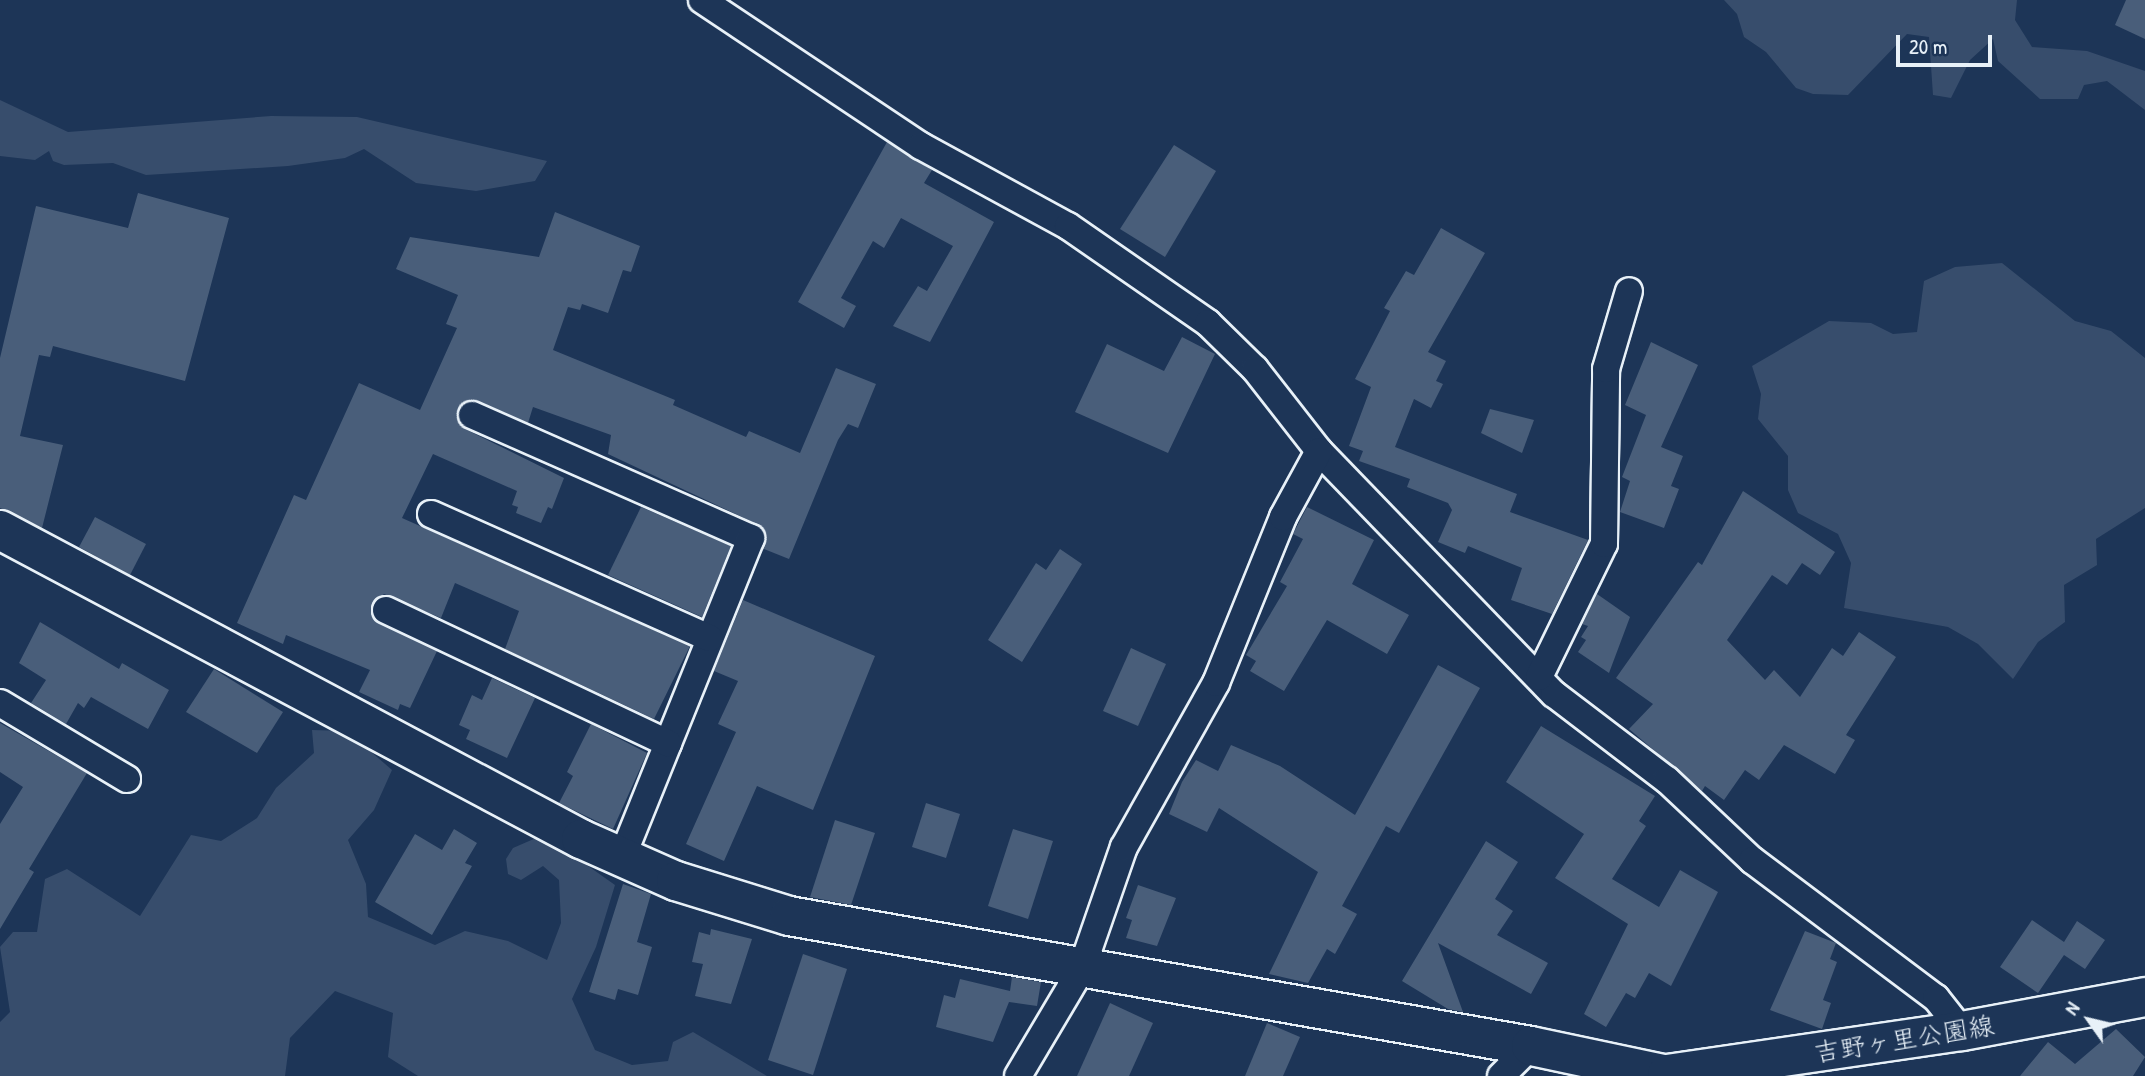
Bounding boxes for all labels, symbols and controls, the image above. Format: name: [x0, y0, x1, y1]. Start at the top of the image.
scale bar: [1900, 21, 1996, 65]
text: 20 m: [1909, 32, 1947, 61]
north arrow: [2054, 985, 2124, 1055]
text: N: [2058, 997, 2085, 1020]
street label: 吉野ヶ里公園線: [1812, 1009, 1996, 1069]

